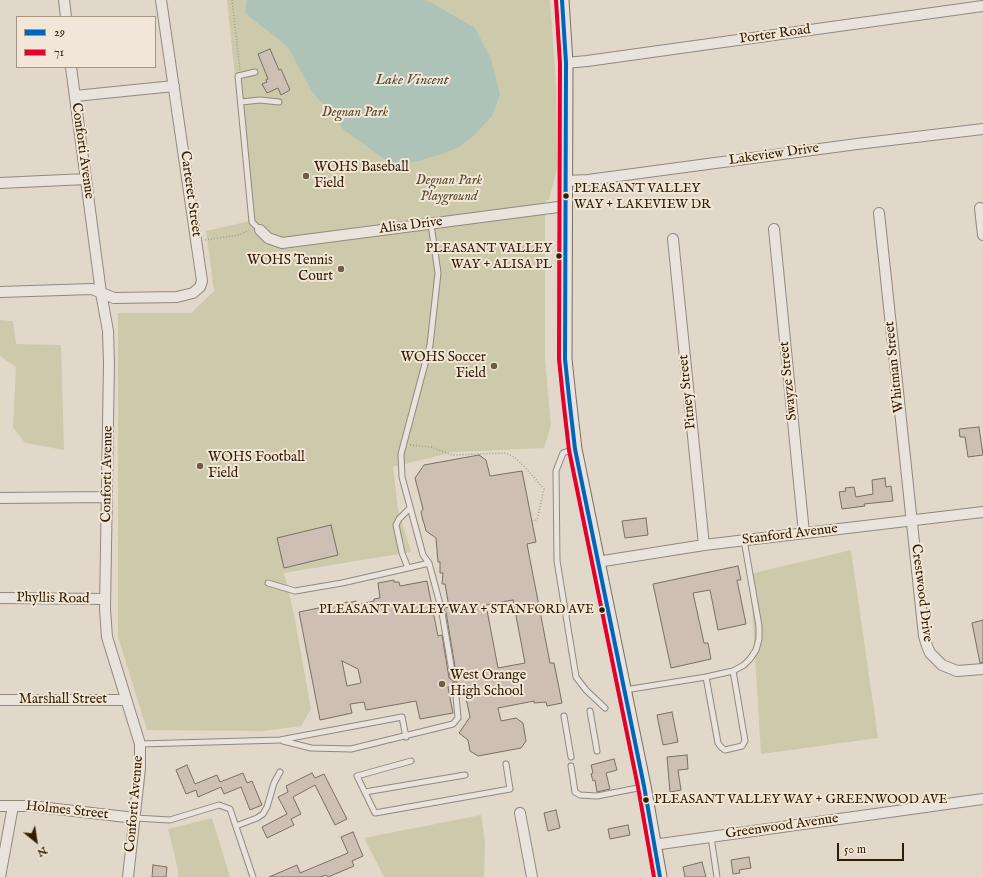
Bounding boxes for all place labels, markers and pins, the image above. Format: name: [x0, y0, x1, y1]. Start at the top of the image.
place label: WOHS Baseball Field: [314, 160, 409, 192]
marker: WOHS Baseball Field: [301, 171, 311, 181]
place label: PLEASANT VALLEY WAY + LAKEVIEW DR: [574, 181, 711, 212]
marker: PLEASANT VALLEY WAY + LAKEVIEW DR: [561, 191, 571, 201]
place label: PLEASANT VALLEY WAY + ALISA PL: [426, 241, 552, 272]
marker: PLEASANT VALLEY WAY + ALISA PL: [554, 251, 564, 261]
place label: WOHS Tennis Court: [247, 253, 333, 286]
marker: WOHS Tennis Court: [336, 264, 346, 274]
place label: WOHS Soccer Field: [401, 350, 486, 382]
marker: WOHS Soccer Field: [489, 361, 499, 371]
place label: WOHS Football Field: [208, 450, 305, 482]
marker: WOHS Football Field: [195, 461, 205, 471]
place label: PLEASANT VALLEY WAY + STANFORD AVE: [319, 602, 594, 618]
marker: PLEASANT VALLEY WAY + STANFORD AVE: [597, 605, 607, 615]
place label: West Orange High School: [450, 668, 526, 700]
marker: West Orange High School: [437, 679, 447, 689]
place label: PLEASANT VALLEY WAY + GREENWOOD AVE: [654, 792, 947, 808]
marker: PLEASANT VALLEY WAY + GREENWOOD AVE: [641, 795, 651, 805]

